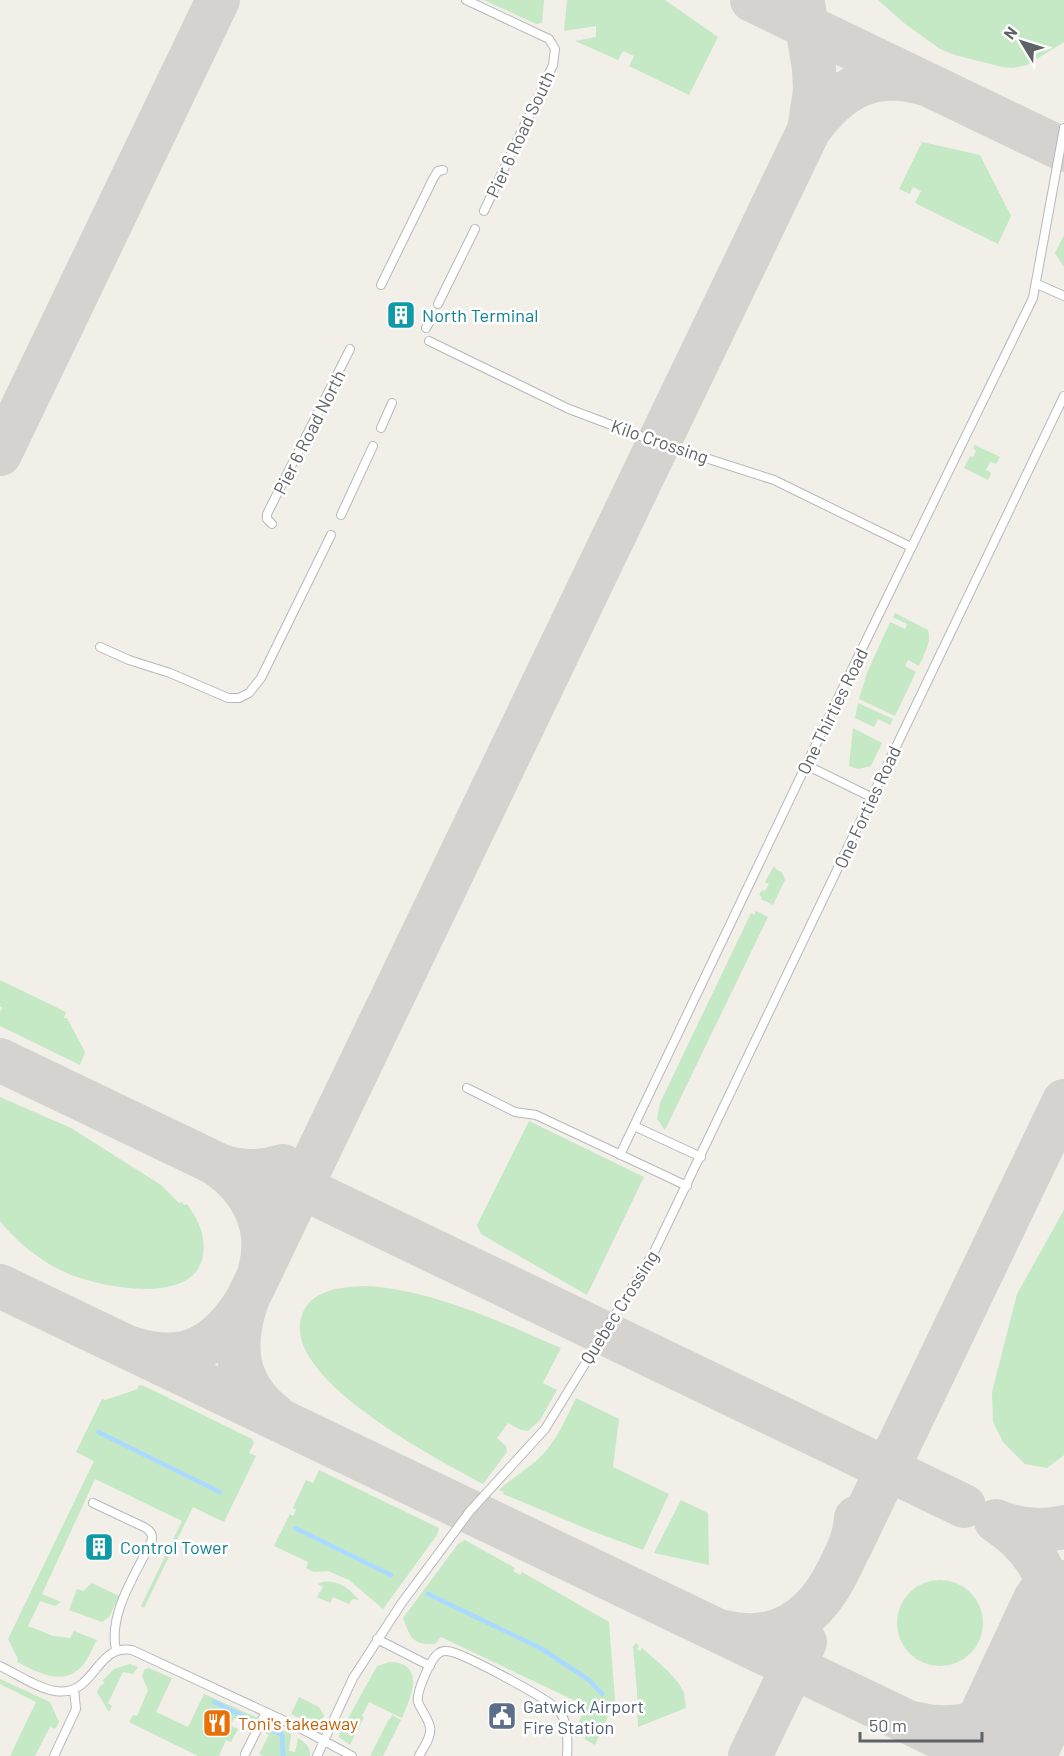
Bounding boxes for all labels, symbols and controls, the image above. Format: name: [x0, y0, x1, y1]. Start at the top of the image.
north arrow: [992, 12, 1052, 72]
text: N: [999, 22, 1021, 42]
street label: Pier 6 Road South: [481, 67, 559, 201]
building icon: North Terminal: [385, 299, 417, 331]
place label: North Terminal: [422, 304, 538, 326]
street label: Pier 6 Road North: [268, 366, 350, 498]
street label: Kilo Crossing: [609, 414, 711, 468]
street label: One Thirties Road: [792, 644, 872, 778]
street label: One Forties Road: [829, 742, 905, 872]
street label: Quebec Crossing: [575, 1246, 663, 1368]
building icon: Control Tower: [83, 1531, 115, 1563]
place label: Control Tower: [120, 1536, 229, 1558]
place label: Gatwick Airport Fire Station: [523, 1695, 644, 1738]
public building icon: Gatwick Airport Fire Station: [486, 1700, 518, 1732]
scale bar: [860, 1705, 982, 1743]
restaurant icon: Toni's takeaway: [201, 1707, 233, 1739]
place label: Toni's takeaway: [238, 1712, 358, 1734]
text: 50 m: [869, 1714, 907, 1736]

